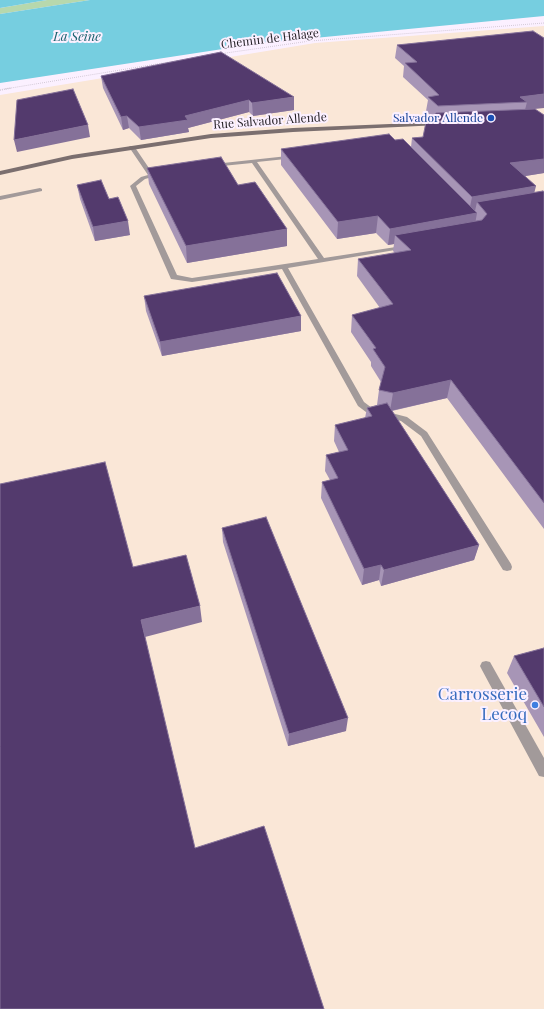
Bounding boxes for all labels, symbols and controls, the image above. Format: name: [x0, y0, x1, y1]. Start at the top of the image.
street label: Chemin de Halage: [220, 26, 320, 52]
water label: La Seine: [53, 29, 101, 45]
street label: Rue Salvador Allende: [213, 110, 327, 132]
place label: Salvador Allende: [393, 111, 483, 125]
marker: Salvador Allende: [486, 113, 496, 123]
place label: Carrosserie Lecoq: [438, 685, 527, 725]
marker: Carrosserie Lecoq: [530, 700, 540, 710]

